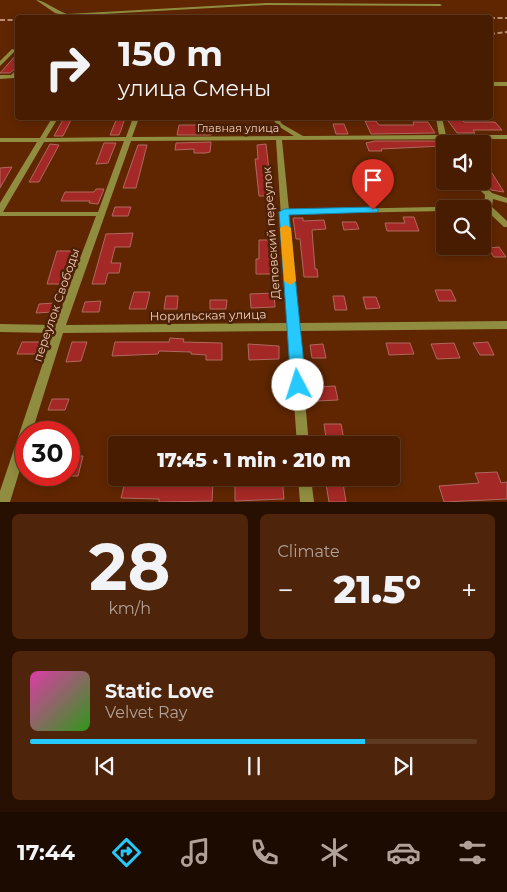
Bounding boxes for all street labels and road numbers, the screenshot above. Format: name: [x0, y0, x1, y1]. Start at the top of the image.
street label: Главная улица: [197, 121, 279, 135]
street label: Деповский переулок: [259, 166, 283, 300]
street label: переулок Свободы: [30, 246, 82, 364]
street label: Норильская улица: [149, 306, 267, 324]

